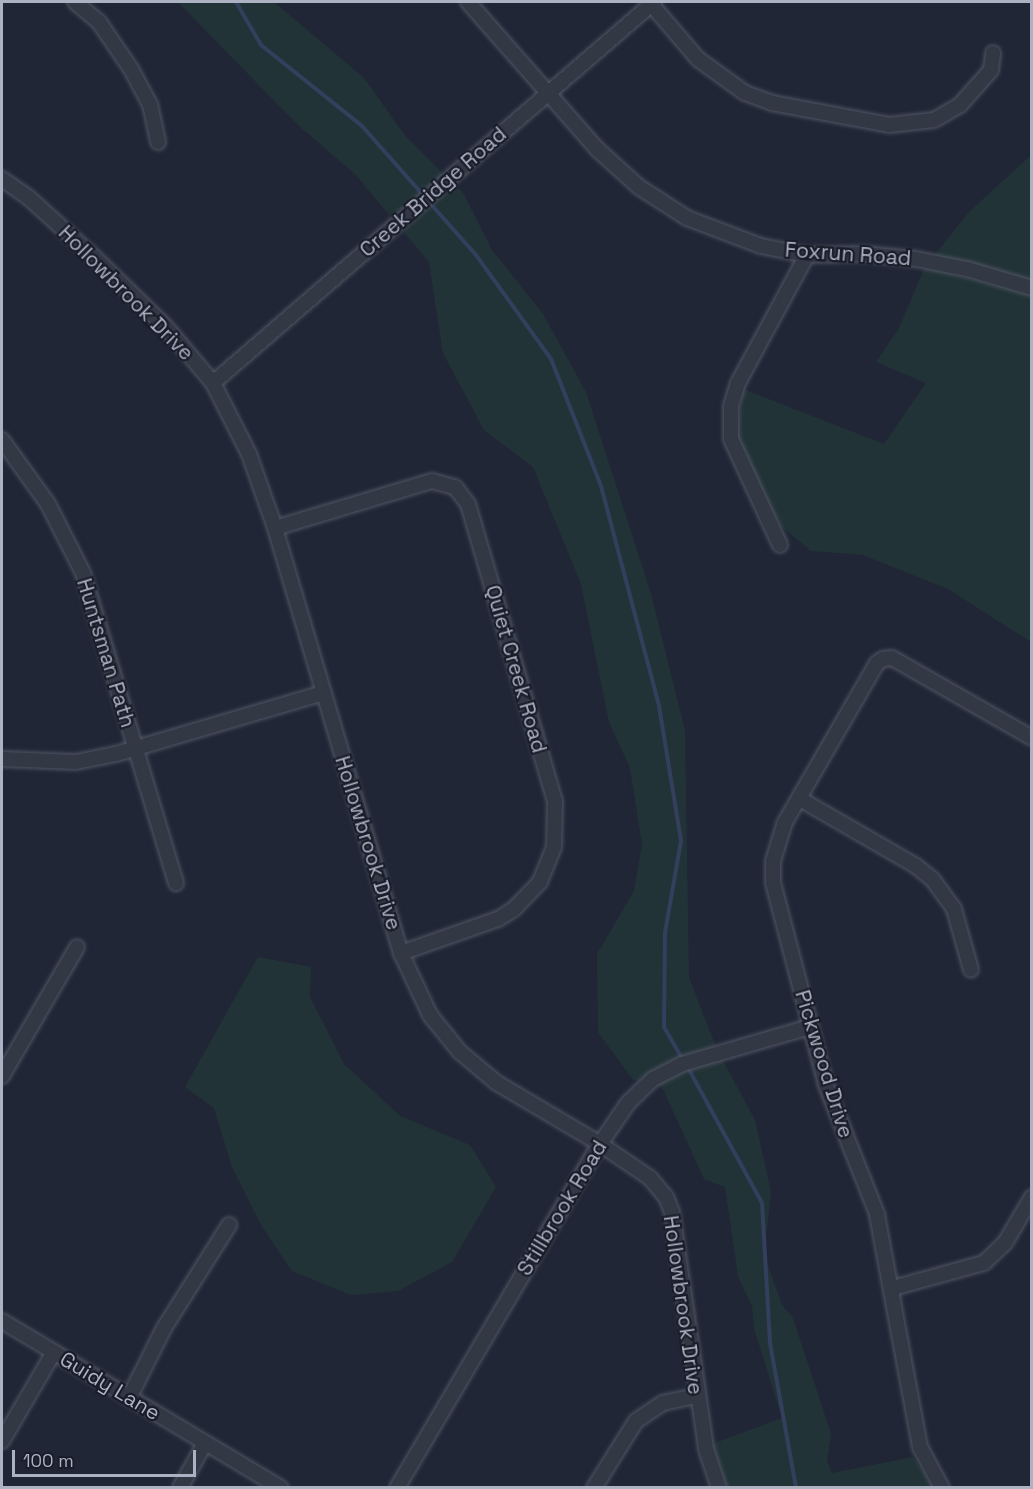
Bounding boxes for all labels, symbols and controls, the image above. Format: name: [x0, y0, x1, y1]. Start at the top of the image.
street label: Creek Bridge Road: [355, 122, 511, 262]
street label: Hollowbrook Drive: [53, 220, 199, 366]
street label: Foxrun Road: [784, 237, 912, 271]
street label: Huntsman Path: [71, 575, 141, 731]
street label: Quiet Creek Road: [480, 582, 552, 756]
street label: Hollowbrook Drive: [330, 753, 406, 933]
street label: Pickwood Drive: [790, 987, 858, 1141]
street label: Stillbrook Road: [512, 1136, 612, 1280]
street label: Hollowbrook Drive: [658, 1214, 708, 1396]
street label: Guidy Lane: [55, 1346, 165, 1426]
scale bar: [15, 1438, 200, 1476]
text: 100 m: [23, 1449, 74, 1472]

